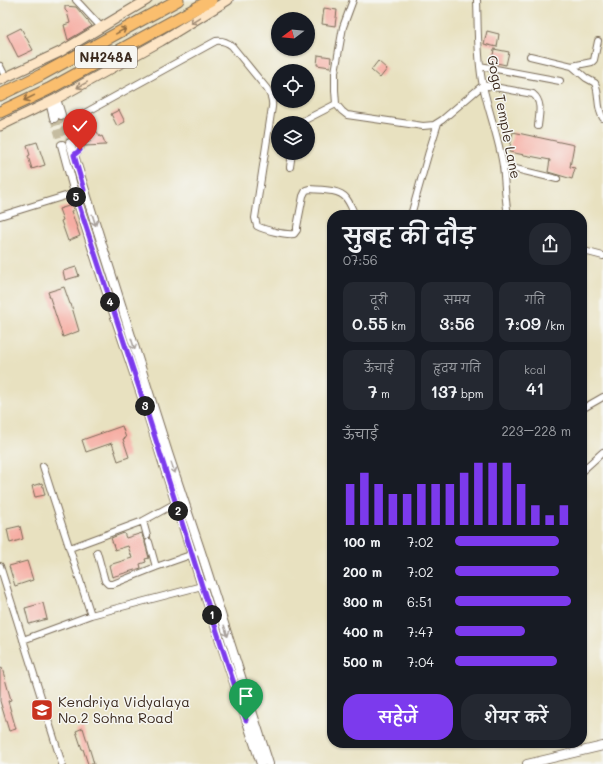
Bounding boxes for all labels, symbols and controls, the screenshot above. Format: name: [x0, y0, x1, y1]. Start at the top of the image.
north arrow: [271, 12, 315, 56]
map controls: [271, 12, 315, 160]
one-way arrow: [189, 17, 201, 25]
one-way arrow: [115, 27, 127, 34]
road number: NH248A: [75, 46, 137, 68]
street label: Goga Temple Lane: [483, 54, 526, 180]
button: locate: [271, 64, 315, 108]
one-way arrow: [76, 81, 88, 89]
one-way arrow: [23, 95, 35, 102]
pin: [63, 109, 97, 150]
icon: check: [69, 115, 91, 137]
button: layers: [271, 116, 315, 160]
pin: 5: [66, 187, 86, 207]
text: 5: [73, 189, 79, 204]
one-way arrow: [90, 214, 98, 226]
text: सुबह की दौड़: [343, 221, 475, 250]
button: share: [529, 223, 571, 265]
text: 07:56: [343, 251, 378, 268]
pin: 4: [100, 292, 120, 312]
text: दूरी: [370, 292, 388, 307]
text: समय: [444, 292, 470, 307]
text: गति: [525, 292, 545, 307]
text: 4: [107, 294, 113, 309]
text: 0.55: [352, 312, 388, 334]
text: 3:56: [439, 312, 475, 334]
text: 7:09: [505, 312, 541, 334]
text: km: [388, 318, 406, 333]
text: /km: [541, 318, 565, 333]
one-way arrow: [130, 337, 137, 350]
text: ऊँचाई: [364, 360, 394, 375]
text: हृदय गति: [433, 360, 481, 375]
text: kcal: [524, 362, 546, 377]
text: 41: [526, 377, 544, 399]
text: 7: [368, 380, 378, 402]
text: 137: [430, 380, 458, 402]
text: m: [378, 386, 390, 401]
text: bpm: [458, 386, 484, 401]
pin: 3: [135, 396, 155, 416]
text: 3: [142, 398, 148, 413]
text: 223–228 m: [501, 422, 571, 439]
text: ऊँचाई: [343, 425, 378, 442]
one-way arrow: [170, 461, 177, 474]
pin: 2: [168, 501, 188, 521]
text: 2: [175, 503, 181, 518]
text: 100 m: [343, 533, 380, 550]
text: 7:02: [407, 533, 434, 550]
text: 200 m: [343, 563, 382, 580]
text: 7:02: [407, 563, 434, 580]
text: 300 m: [343, 593, 383, 610]
text: 6:51: [407, 593, 432, 610]
pin: 1: [202, 605, 222, 625]
text: 1: [210, 607, 214, 622]
text: 400 m: [343, 623, 383, 640]
text: 7:47: [407, 623, 433, 640]
one-way arrow: [223, 624, 230, 637]
text: 500 m: [343, 653, 382, 670]
text: 7:04: [407, 653, 434, 670]
pin: [229, 679, 263, 720]
icon: arrive: [235, 685, 257, 707]
place label: Kendriya Vidyalaya No.2 Sohna Road: [58, 692, 190, 727]
button: सहेजें: [343, 694, 453, 740]
button: शेयर करें: [461, 694, 571, 740]
school or university icon: Kendriya Vidyalaya No.2 Sohna Road: [29, 697, 55, 723]

